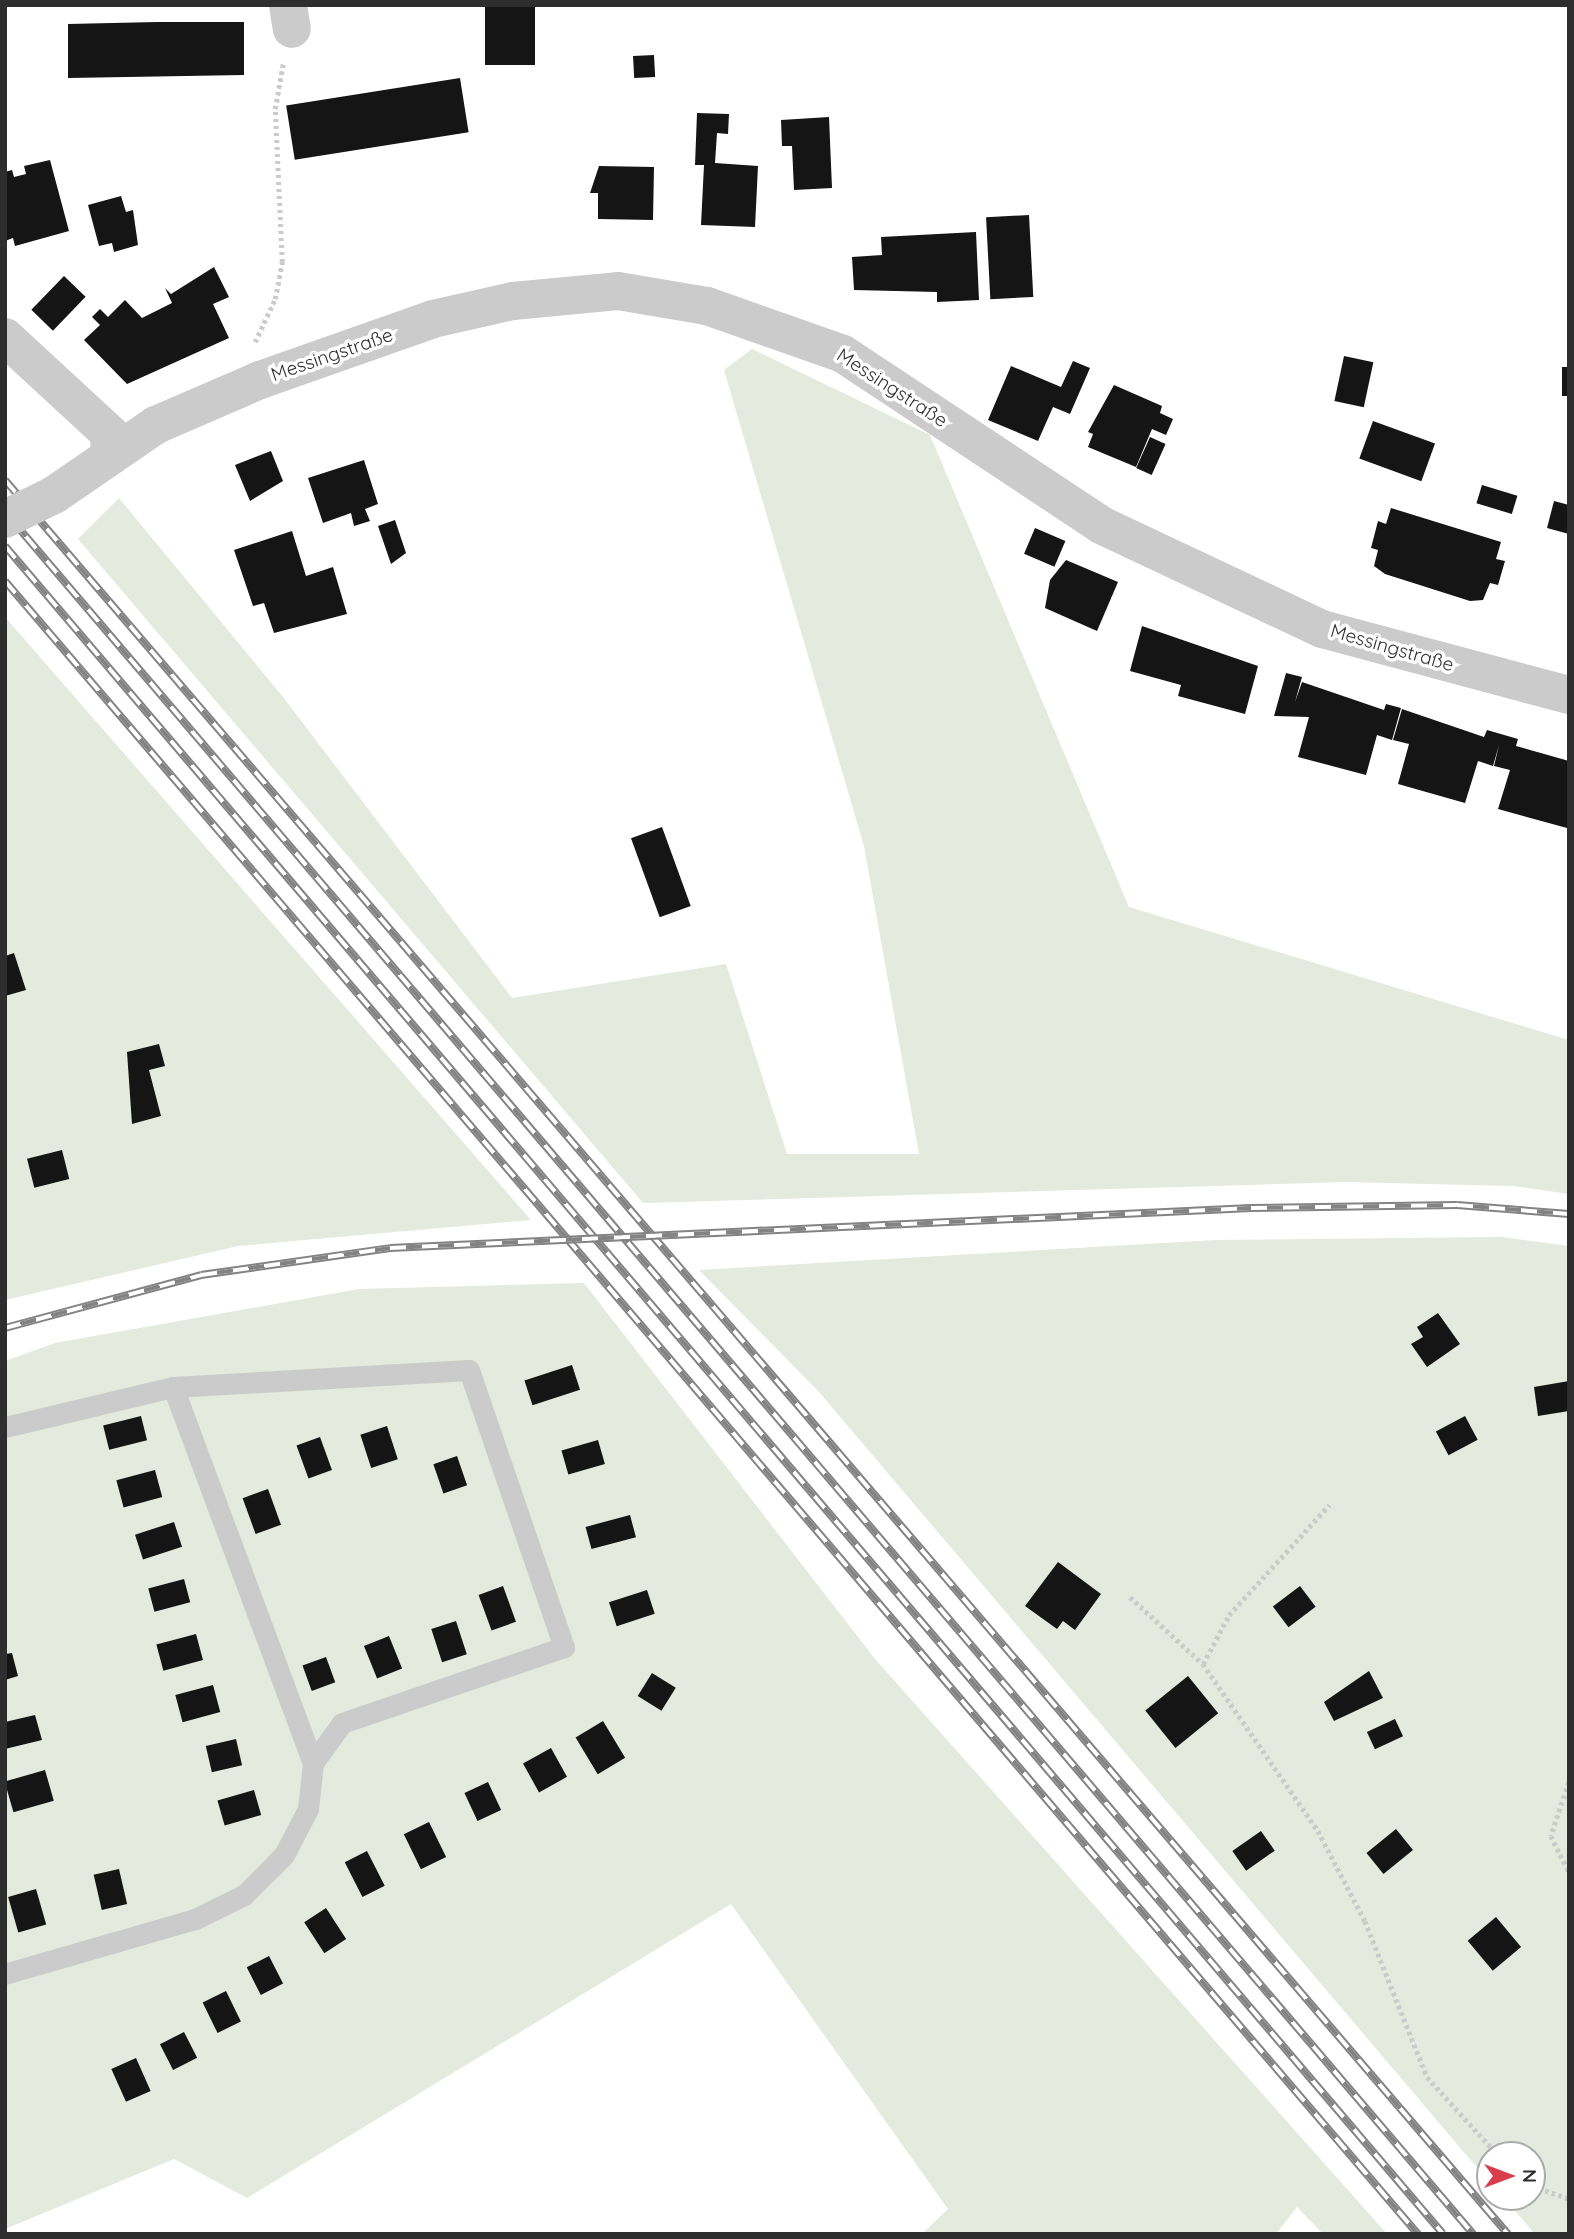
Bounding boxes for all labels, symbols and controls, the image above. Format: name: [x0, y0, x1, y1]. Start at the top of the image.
street label: Messingstraße: [268, 324, 396, 386]
street label: Messingstraße: [832, 344, 952, 432]
street label: Messingstraße: [1328, 620, 1456, 676]
north arrow: [1476, 2141, 1546, 2211]
text: N: [1518, 2169, 1542, 2183]

